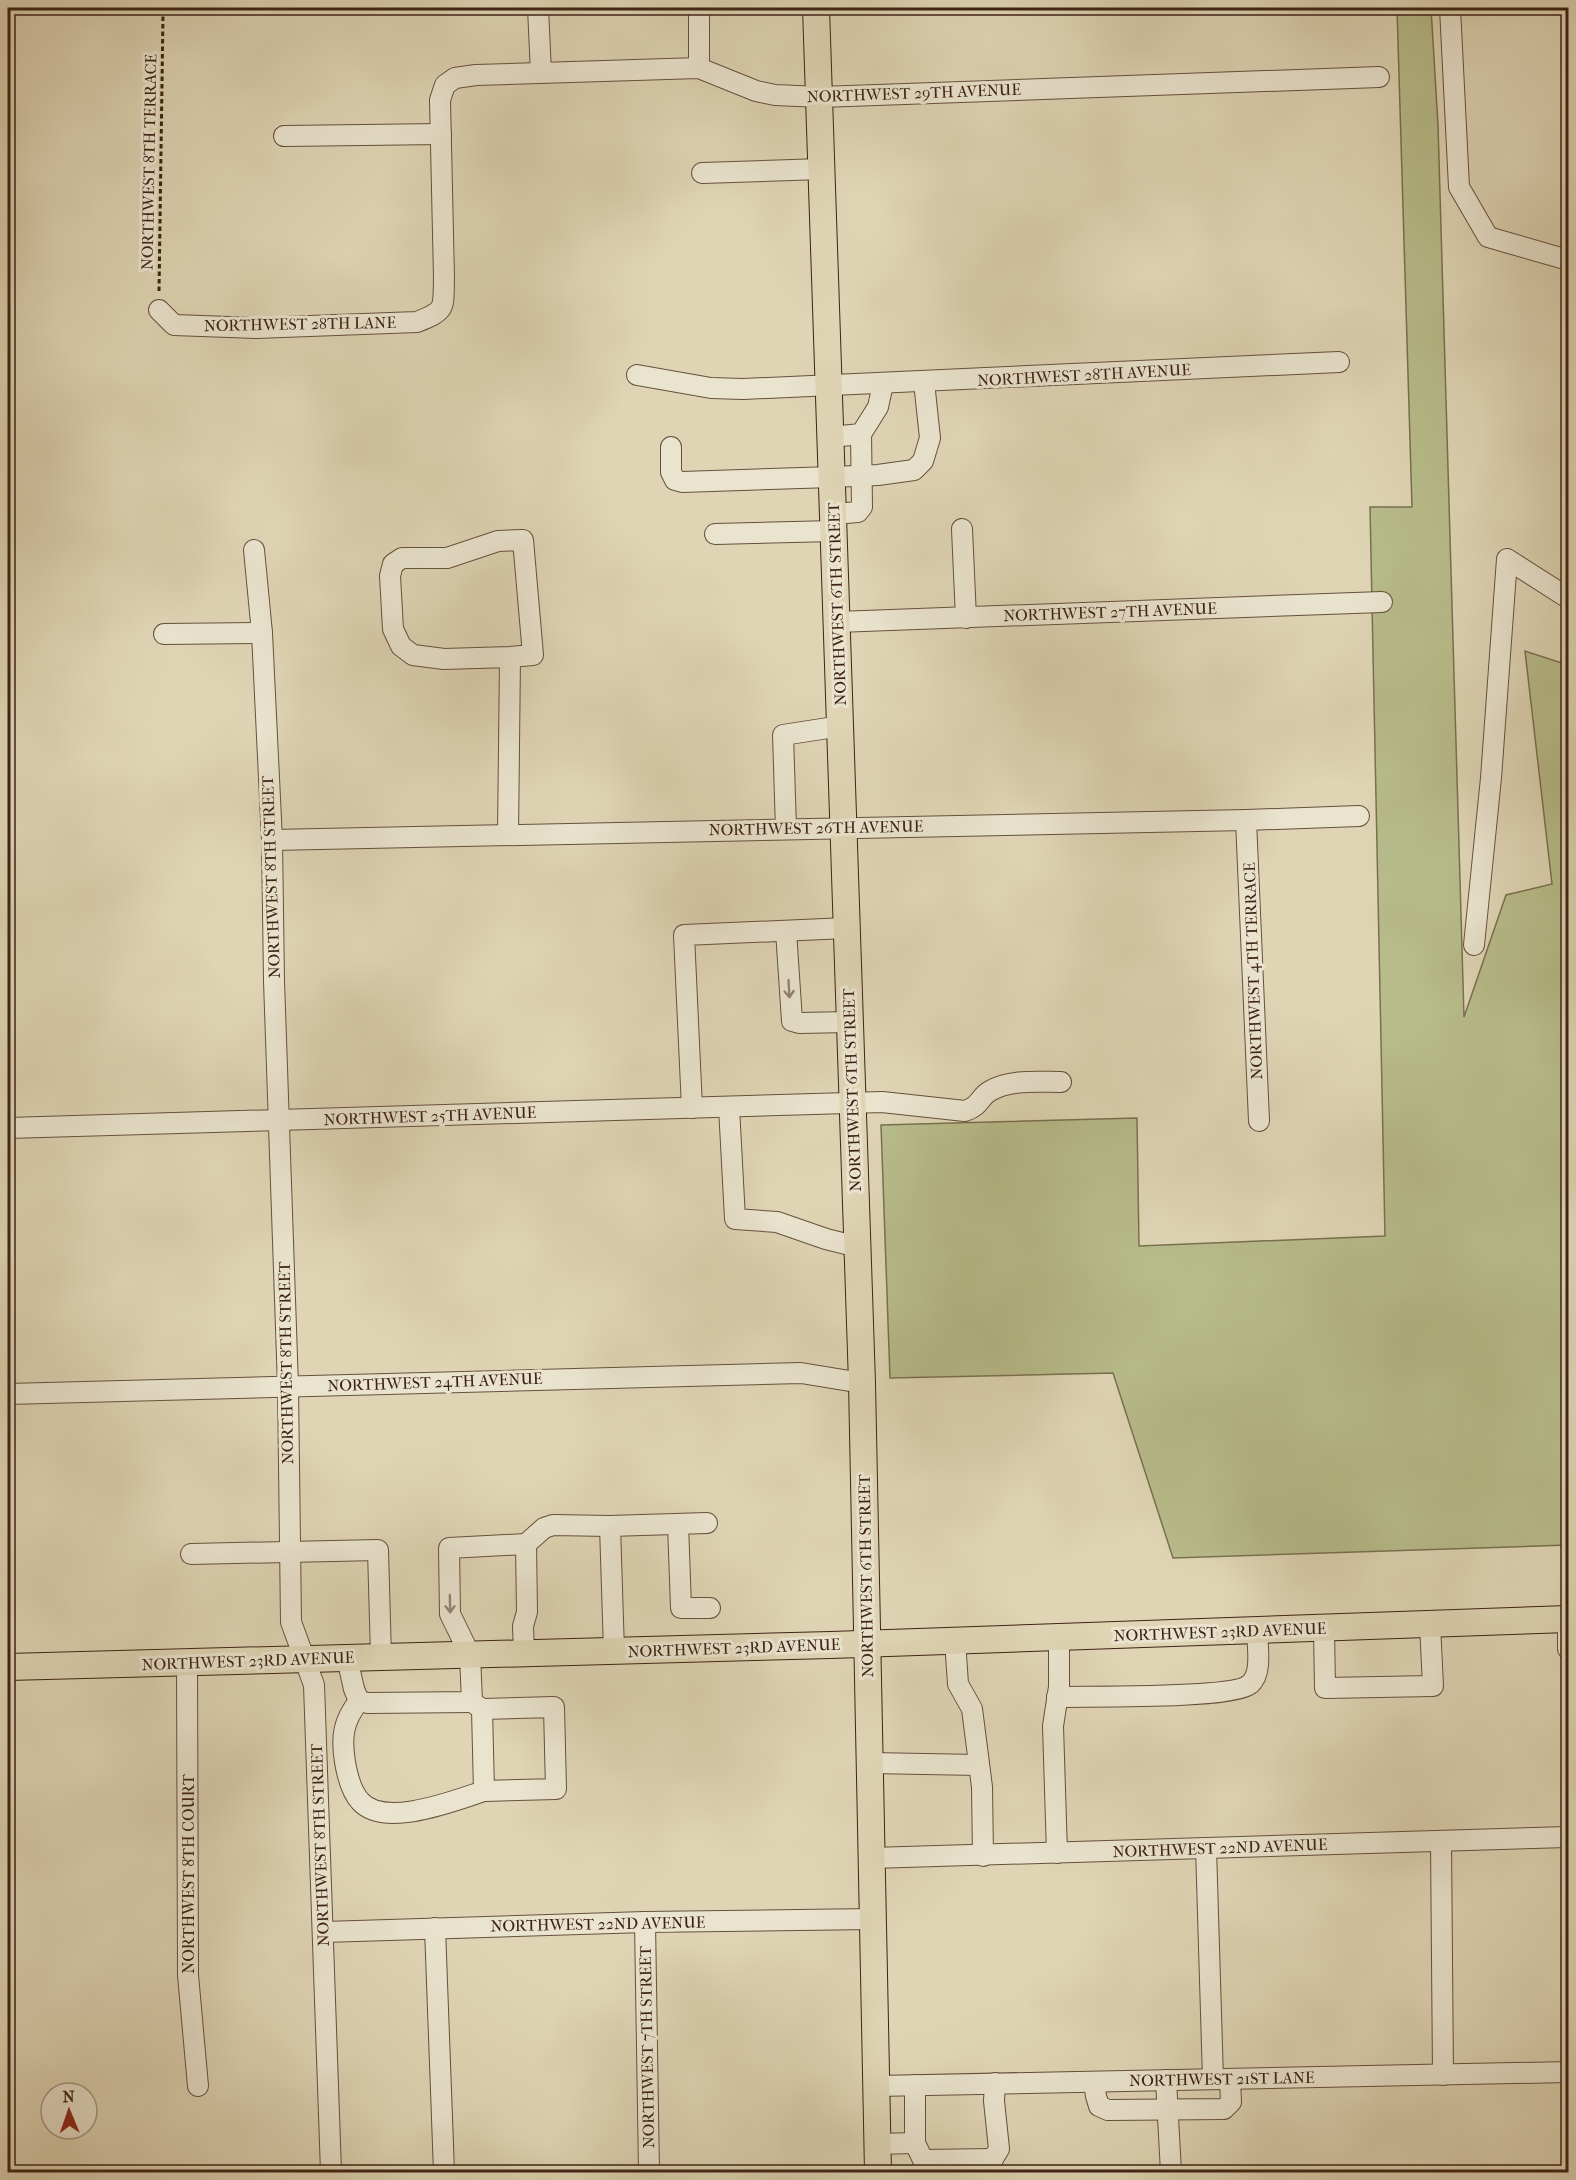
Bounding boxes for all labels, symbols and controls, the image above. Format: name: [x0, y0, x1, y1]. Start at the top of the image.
street label: NORTHWEST 8TH TERRACE: [138, 54, 160, 270]
street label: NORTHWEST 29TH AVENUE: [807, 80, 1022, 106]
street label: NORTHWEST 28TH LANE: [204, 313, 397, 335]
street label: NORTHWEST 28TH AVENUE: [977, 360, 1192, 390]
street label: NORTHWEST 6TH STREET: [824, 502, 850, 706]
street label: NORTHWEST 27TH AVENUE: [1003, 599, 1217, 625]
street label: NORTHWEST 8TH STREET: [258, 775, 284, 979]
street label: NORTHWEST 26TH AVENUE: [709, 817, 924, 839]
street label: NORTHWEST 4TH TERRACE: [1240, 862, 1266, 1080]
one-way arrow: [783, 978, 794, 998]
street label: NORTHWEST 6TH STREET: [839, 988, 865, 1192]
street label: NORTHWEST 25TH AVENUE: [323, 1103, 537, 1129]
street label: NORTHWEST 8TH STREET: [275, 1261, 297, 1465]
street label: NORTHWEST 24TH AVENUE: [327, 1369, 543, 1395]
street label: NORTHWEST 6TH STREET: [855, 1474, 877, 1678]
one-way arrow: [444, 1593, 456, 1613]
street label: NORTHWEST 23RD AVENUE: [1113, 1619, 1327, 1645]
street label: NORTHWEST 23RD AVENUE: [627, 1635, 841, 1661]
street label: NORTHWEST 23RD AVENUE: [141, 1648, 355, 1674]
street label: NORTHWEST 8TH STREET: [307, 1743, 333, 1947]
street label: NORTHWEST 8TH COURT: [179, 1774, 198, 1974]
street label: NORTHWEST 22ND AVENUE: [1112, 1835, 1328, 1861]
street label: NORTHWEST 22ND AVENUE: [490, 1913, 706, 1935]
street label: NORTHWEST 7TH STREET: [636, 1945, 658, 2148]
street label: NORTHWEST 21ST LANE: [1129, 2068, 1315, 2090]
north arrow: [39, 2081, 99, 2141]
text: N: [62, 2087, 76, 2106]

